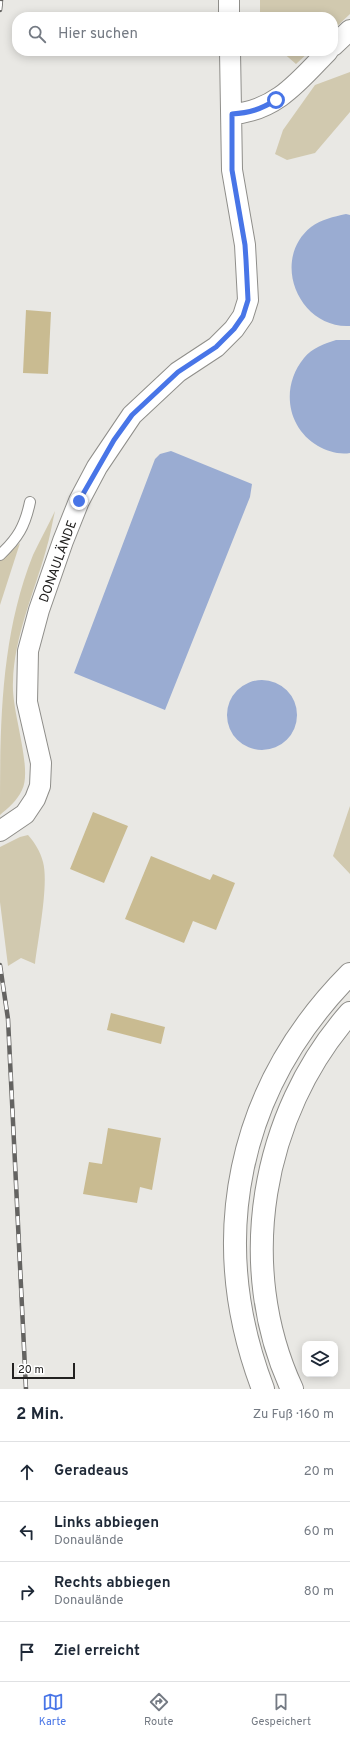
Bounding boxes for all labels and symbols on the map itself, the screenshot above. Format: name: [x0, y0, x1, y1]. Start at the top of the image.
route start: [267, 91, 285, 109]
route end: [70, 492, 88, 510]
street label: DONAULÄNDE: [35, 518, 81, 605]
scale bar: [12, 1361, 75, 1380]

